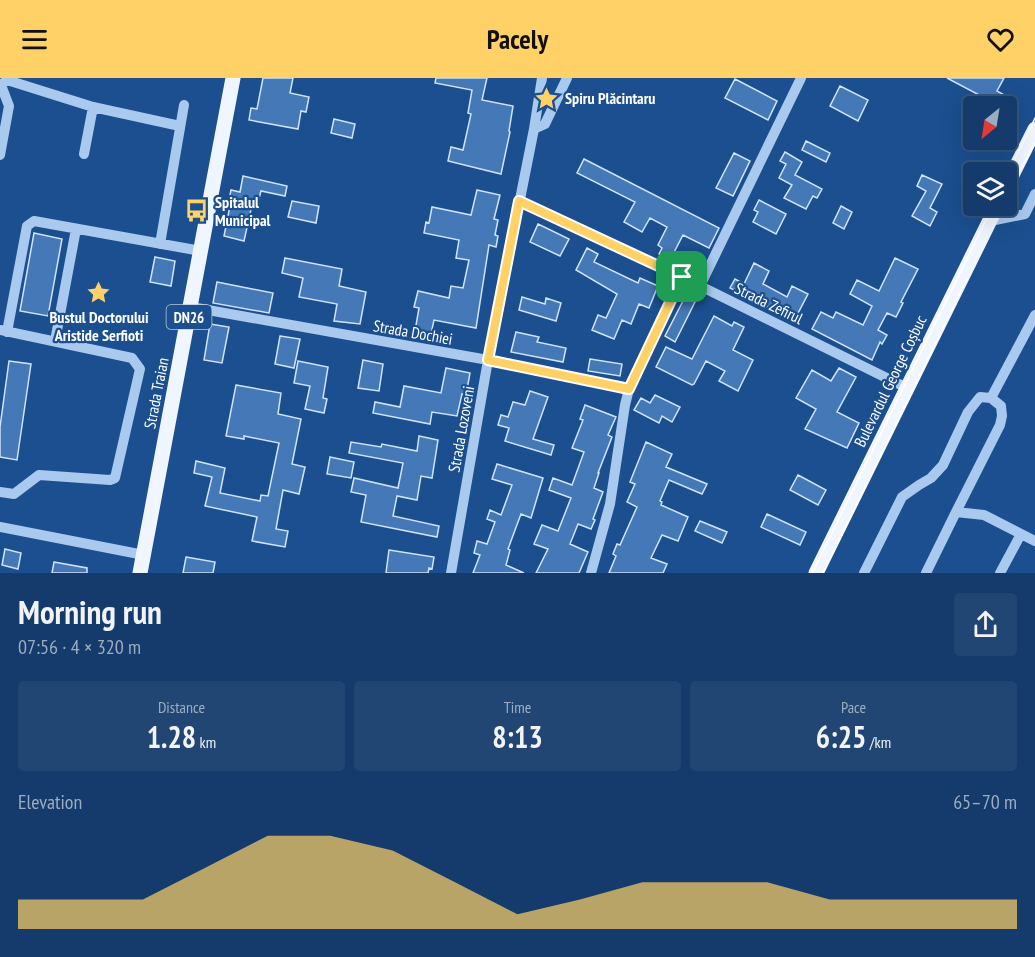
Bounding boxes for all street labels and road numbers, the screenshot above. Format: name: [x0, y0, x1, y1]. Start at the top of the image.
street label: Strada Zefirul: [732, 278, 807, 328]
road number: DN26: [166, 305, 212, 329]
street label: Bulevardul George Coșbuc: [849, 312, 931, 450]
street label: Strada Dochiei: [372, 315, 454, 349]
street label: Strada Traian: [139, 356, 173, 430]
street label: Strada Lozoveni: [444, 384, 478, 474]

